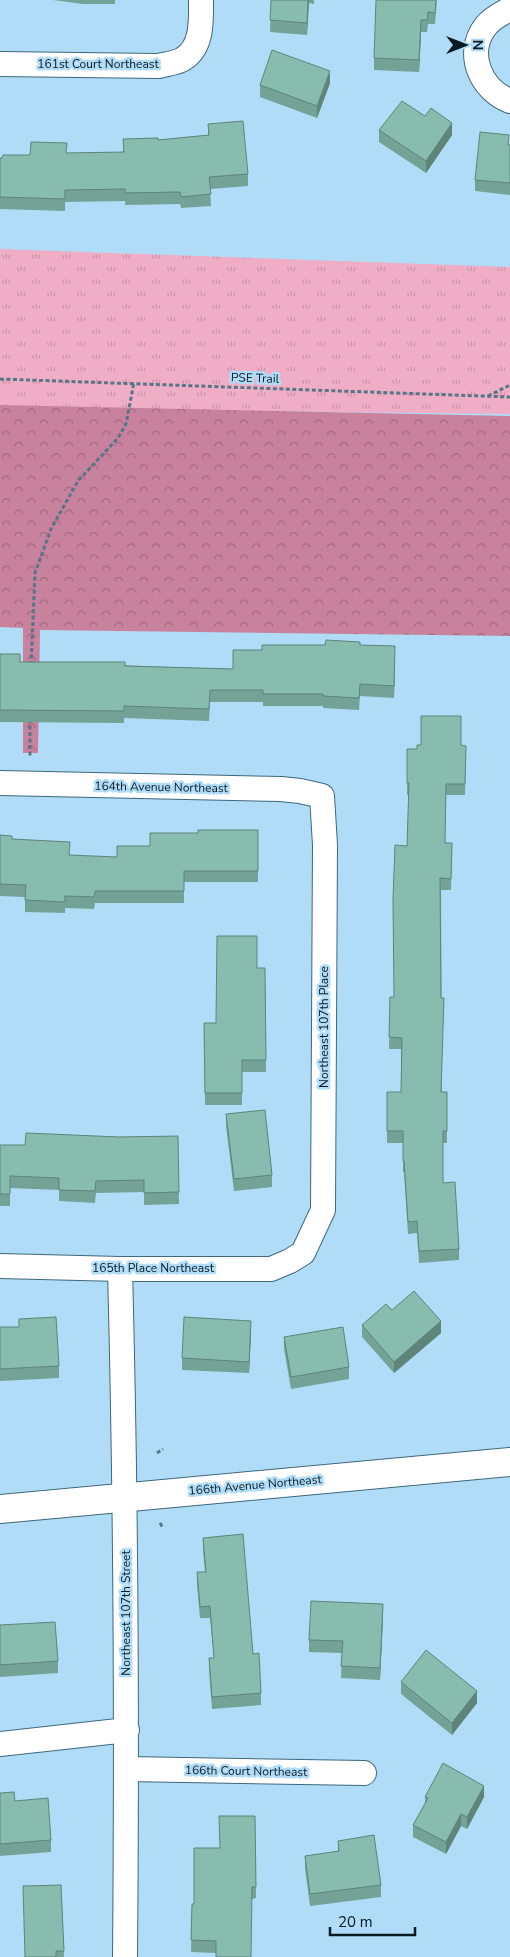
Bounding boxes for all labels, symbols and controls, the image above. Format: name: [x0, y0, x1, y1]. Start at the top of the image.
north arrow: [440, 20, 490, 70]
text: N: [468, 40, 487, 50]
street label: 161st Court Northeast: [37, 56, 159, 72]
street label: PSE Trail: [231, 369, 280, 387]
street label: 164th Avenue Northeast: [94, 778, 229, 796]
street label: Northeast 107th Place: [316, 966, 332, 1088]
street label: 165th Place Northeast: [92, 1260, 215, 1276]
street label: 166th Avenue Northeast: [188, 1471, 323, 1499]
street label: Northeast 107th Street: [118, 1550, 134, 1676]
street label: 166th Court Northeast: [185, 1762, 308, 1780]
scale bar: [330, 1904, 415, 1936]
text: 20 m: [338, 1912, 373, 1932]

